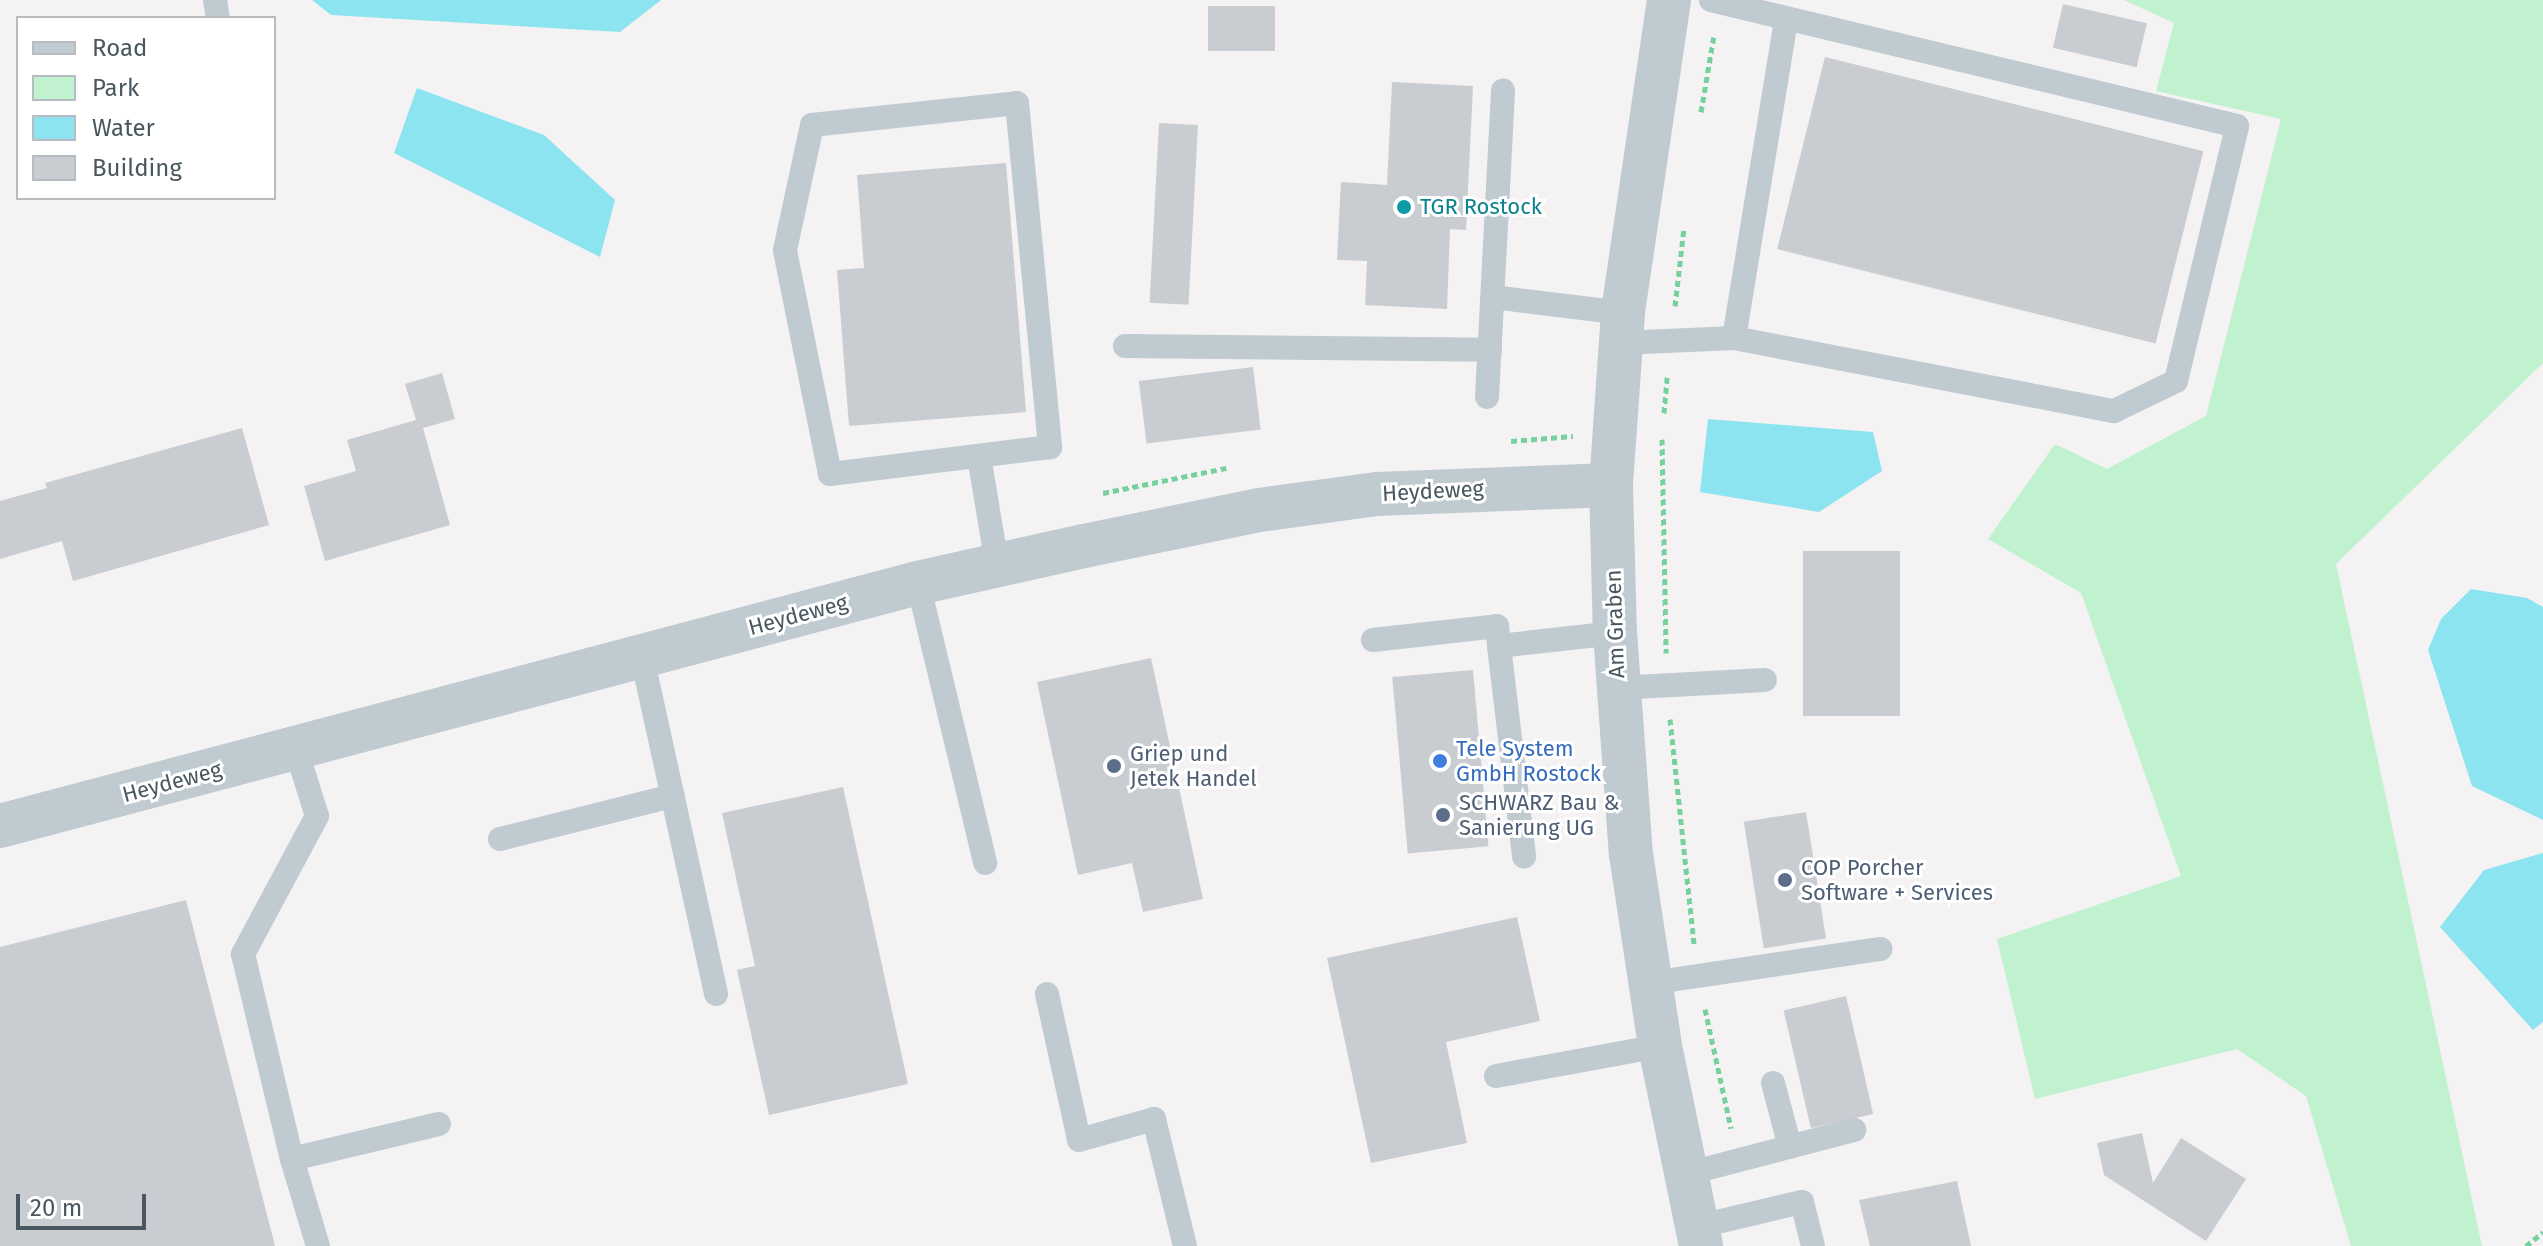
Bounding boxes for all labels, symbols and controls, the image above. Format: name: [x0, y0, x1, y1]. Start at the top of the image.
legend: [16, 16, 276, 200]
text: Road: [92, 34, 147, 62]
text: Park: [92, 74, 139, 102]
text: Water: [92, 114, 155, 142]
text: Building: [92, 154, 182, 182]
place label: TGR Rostock: [1420, 194, 1542, 220]
marker: TGR Rostock: [1395, 198, 1413, 216]
street label: Heydeweg: [1381, 475, 1485, 507]
street label: Am Graben: [1600, 569, 1630, 679]
street label: Heydeweg: [745, 589, 851, 641]
place label: Tele System GmbH Rostock: [1456, 735, 1601, 786]
place label: Griep und Jetek Handel: [1130, 740, 1257, 792]
marker: Tele System GmbH Rostock: [1431, 752, 1449, 770]
street label: Heydeweg: [119, 756, 225, 808]
marker: Griep und Jetek Handel: [1105, 757, 1123, 775]
place label: SCHWARZ Bau & Sanierung UG: [1459, 789, 1620, 840]
marker: SCHWARZ Bau & Sanierung UG: [1434, 806, 1452, 824]
place label: COP Porcher Software + Services: [1801, 854, 1993, 906]
marker: COP Porcher Software + Services: [1776, 871, 1794, 889]
scale bar: [20, 1178, 150, 1228]
text: 20 m: [30, 1194, 82, 1222]

